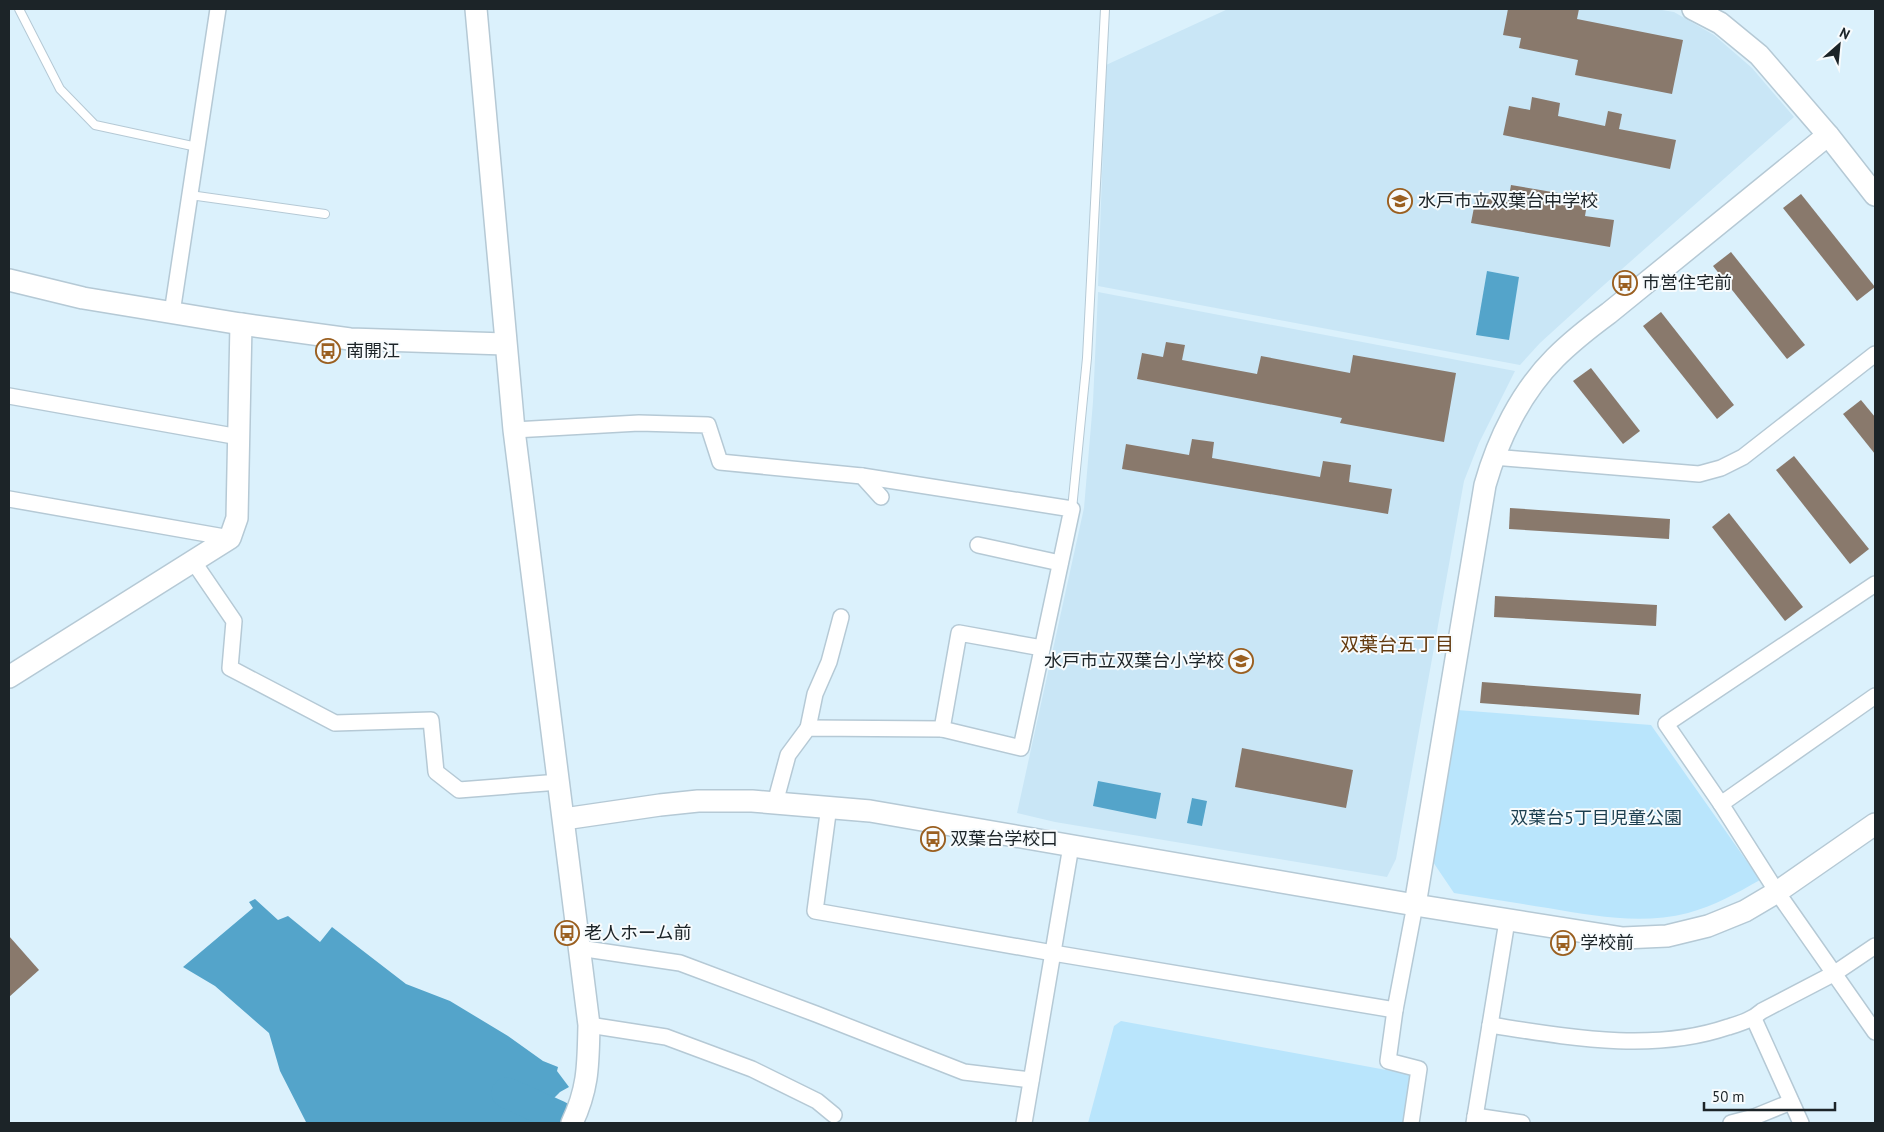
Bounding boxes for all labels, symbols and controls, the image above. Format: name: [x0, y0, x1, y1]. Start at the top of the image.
north arrow: [1814, 20, 1864, 70]
text: N: [1837, 23, 1853, 44]
school or university icon: 水戸市立双葉台中学校: [1387, 188, 1413, 214]
place label: 水戸市立双葉台中学校: [1418, 189, 1598, 212]
bus stop icon: 市営住宅前: [1612, 270, 1638, 296]
place label: 市営住宅前: [1642, 271, 1732, 294]
bus stop icon: 南開江: [315, 338, 341, 364]
place label: 南開江: [346, 339, 400, 362]
district label: 双葉台五丁目: [1340, 632, 1454, 656]
school or university icon: 水戸市立双葉台小学校: [1228, 648, 1254, 674]
place label: 水戸市立双葉台小学校: [1044, 649, 1224, 672]
park label: 双葉台5丁目児童公園: [1510, 806, 1682, 829]
bus stop icon: 双葉台学校口: [920, 826, 946, 852]
place label: 双葉台学校口: [950, 827, 1058, 850]
bus stop icon: 老人ホーム前: [554, 920, 580, 946]
place label: 老人ホーム前: [584, 921, 691, 944]
bus stop icon: 学校前: [1550, 930, 1576, 956]
place label: 学校前: [1580, 931, 1634, 954]
scale bar: [1704, 1080, 1835, 1112]
text: 50 m: [1712, 1087, 1745, 1106]

